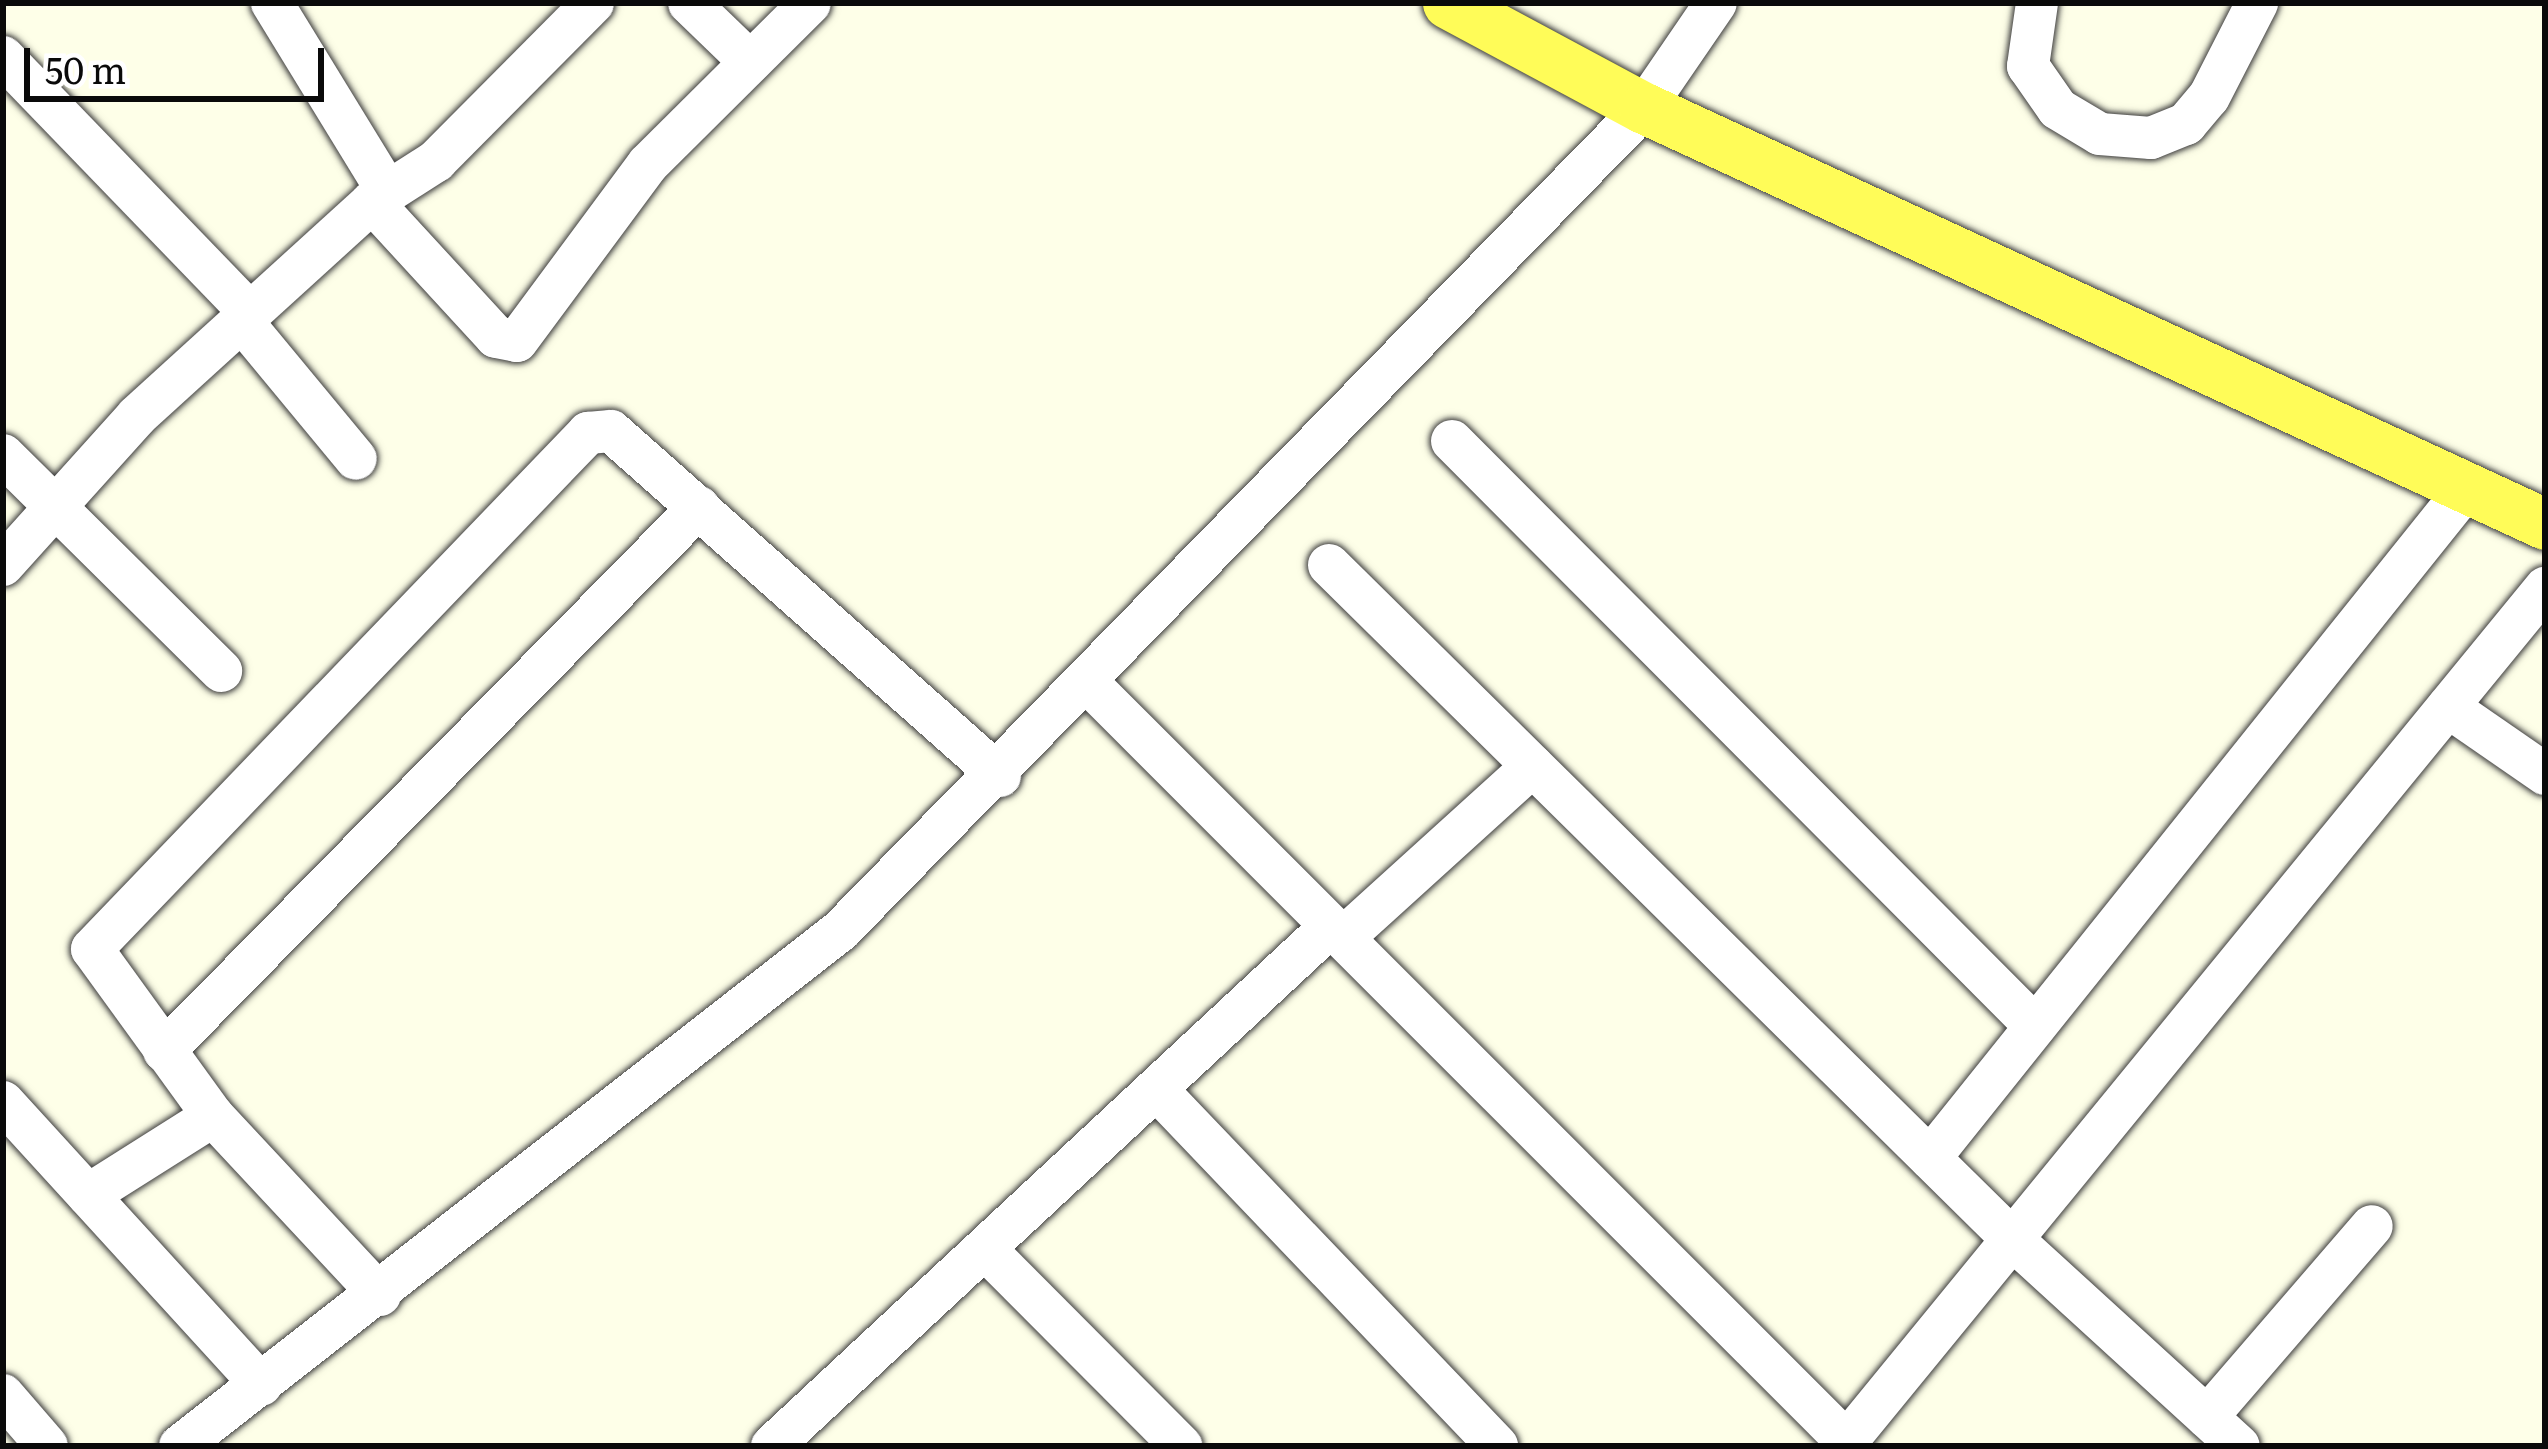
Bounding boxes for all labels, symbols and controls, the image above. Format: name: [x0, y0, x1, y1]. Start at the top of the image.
scale bar: [30, 24, 330, 98]
text: 50 m: [45, 42, 126, 95]

